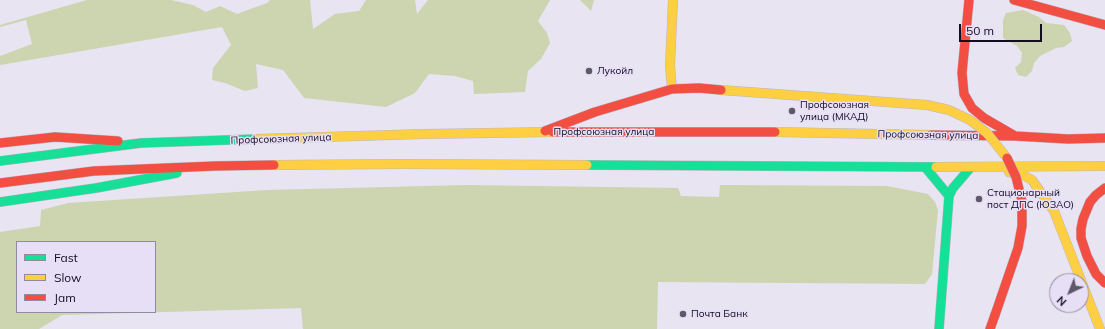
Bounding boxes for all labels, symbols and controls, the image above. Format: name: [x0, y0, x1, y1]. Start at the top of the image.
scale bar: [961, 16, 1044, 42]
text: 50 m: [966, 23, 994, 38]
place label: Лукойл: [597, 65, 633, 77]
marker: Лукойл: [584, 66, 594, 76]
place label: Профсоюзная улица (МКАД): [800, 99, 869, 122]
marker: Профсоюзная улица (МКАД): [787, 106, 797, 116]
street label: Профсоюзная улица: [554, 126, 654, 138]
street label: Профсоюзная улица: [877, 128, 979, 142]
street label: Профсоюзная улица: [230, 131, 332, 147]
place label: Стационарный пост ДПС (ЮЗАО): [987, 187, 1074, 210]
marker: Стационарный пост ДПС (ЮЗАО): [974, 194, 984, 204]
legend: [16, 241, 156, 313]
text: Fast: [54, 250, 78, 265]
text: Slow: [54, 270, 82, 285]
north arrow: [1049, 273, 1089, 313]
text: Jam: [54, 290, 76, 305]
text: N: [1054, 293, 1069, 309]
place label: Почта Банк: [691, 308, 748, 320]
marker: Почта Банк: [678, 309, 688, 319]

